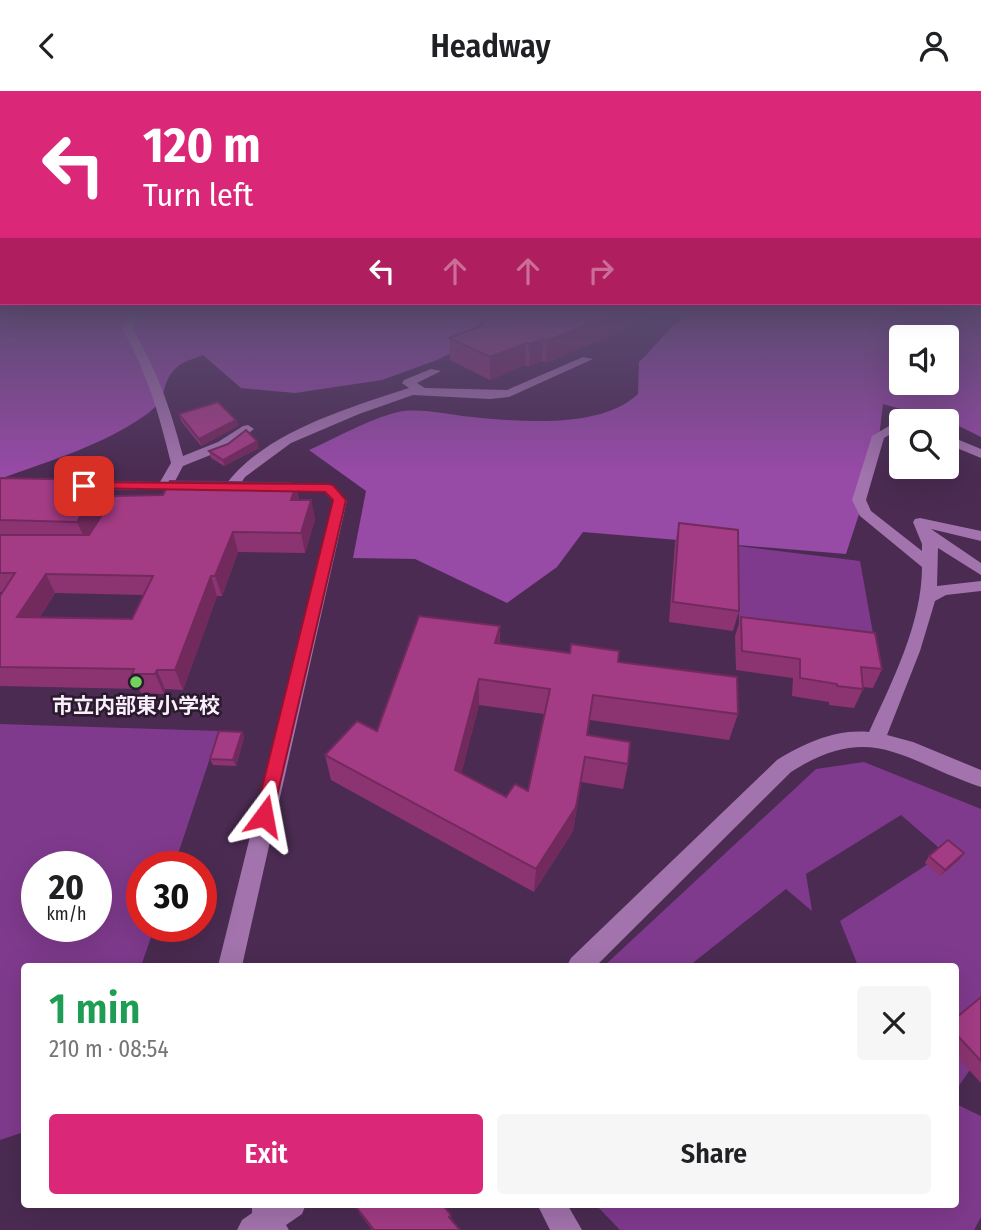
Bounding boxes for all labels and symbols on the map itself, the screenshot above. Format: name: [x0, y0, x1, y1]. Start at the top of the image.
pin: [54, 456, 114, 516]
marker: 市立内部東小学校: [128, 674, 144, 690]
place label: 市立内部東小学校: [52, 693, 220, 719]
position arrow: [227, 779, 301, 853]
speed limit sign: 30: [126, 851, 217, 942]

